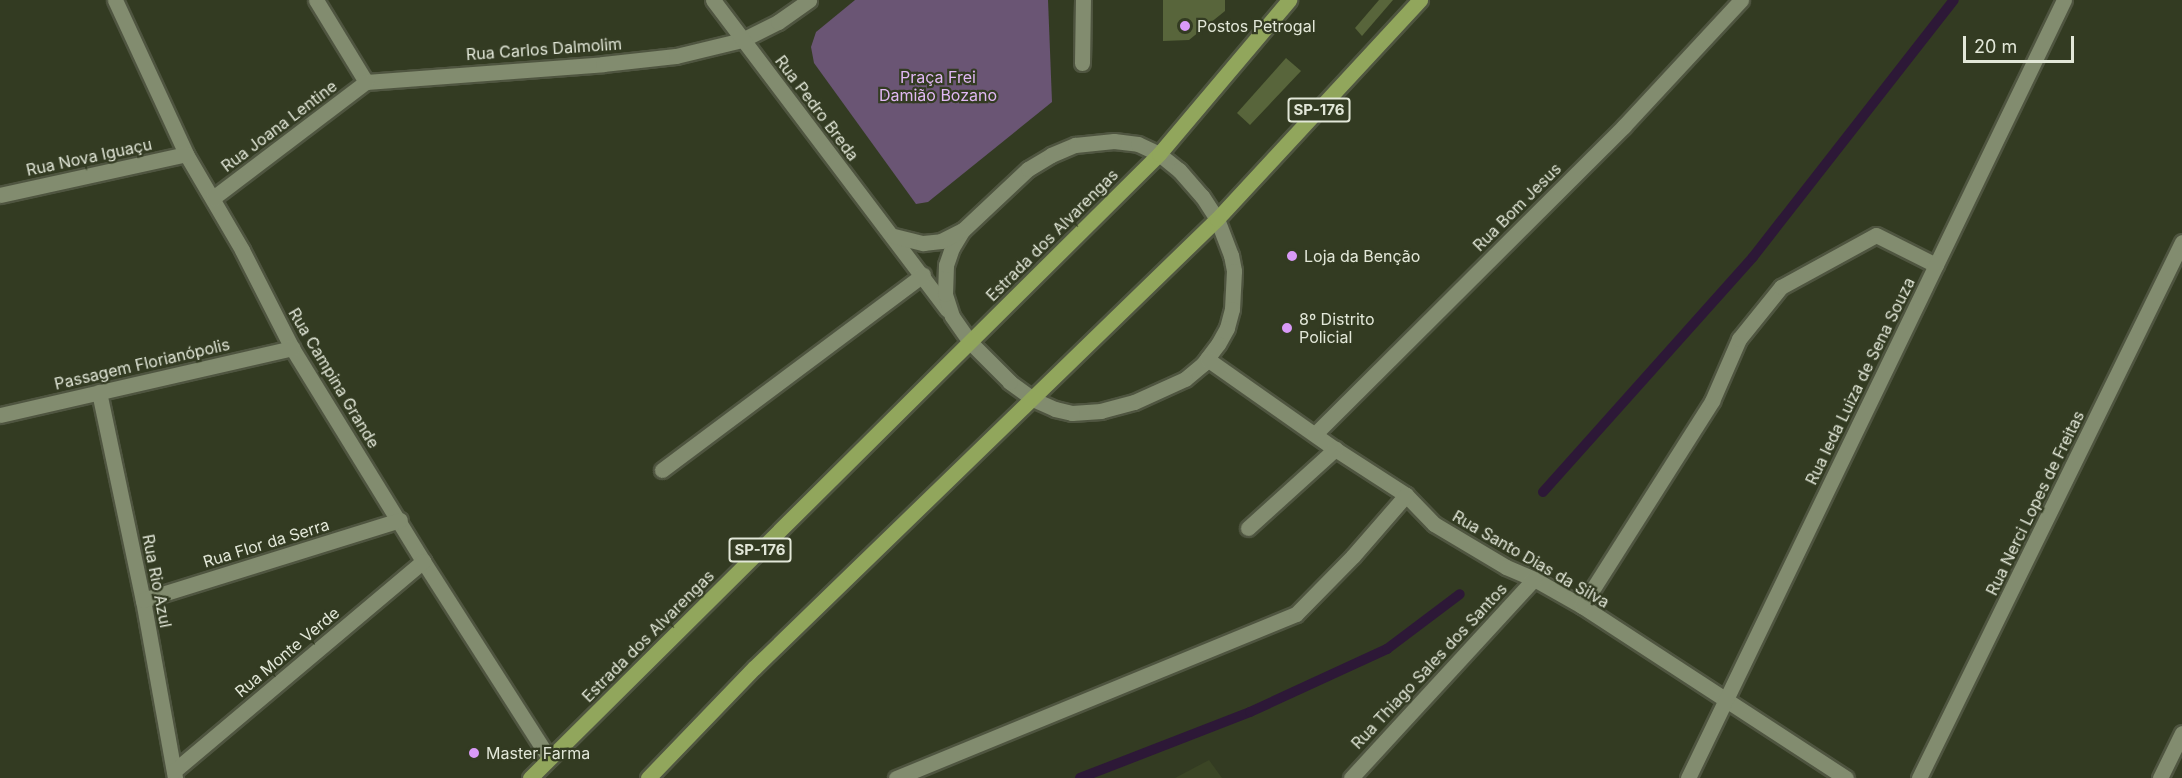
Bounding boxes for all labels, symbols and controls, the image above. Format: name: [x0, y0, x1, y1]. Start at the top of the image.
place label: Postos Petrogal: [1197, 16, 1316, 36]
marker: Postos Petrogal: [1178, 19, 1192, 33]
scale bar: [1966, 24, 2077, 62]
street label: Rua Carlos Dalmolim: [465, 34, 623, 64]
text: 20 m: [1974, 36, 2017, 57]
street label: Rua Pedro Breda: [771, 52, 863, 164]
park label: Praça Frei Damião Bozano: [879, 67, 997, 105]
street label: Rua Joana Lentine: [217, 76, 341, 176]
road number: SP-176: [1288, 98, 1350, 122]
street label: Rua Nova Iguaçu: [24, 134, 154, 180]
street label: Rua Bom Jesus: [1469, 159, 1565, 255]
street label: Estrada dos Alvarengas: [982, 165, 1122, 305]
place label: Loja da Benção: [1304, 246, 1420, 266]
marker: Loja da Benção: [1285, 249, 1299, 263]
street label: Rua Ieda Luiza de Sena Souza: [1801, 274, 1919, 488]
street label: Rua Campina Grande: [285, 304, 383, 452]
place label: 8º Distrito Policial: [1299, 309, 1375, 347]
marker: 8º Distrito Policial: [1280, 321, 1294, 335]
street label: Passagem Florianópolis: [52, 334, 232, 394]
street label: Rua Nerci Lopes de Freitas: [1982, 408, 2088, 598]
street label: Rua Santo Dias da Silva: [1449, 506, 1613, 612]
street label: Rua Flor da Serra: [201, 515, 331, 571]
street label: Rua Rio Azul: [139, 533, 175, 629]
road number: SP-176: [728, 538, 792, 562]
street label: Estrada dos Alvarengas: [578, 566, 718, 706]
street label: Rua Thiago Sales dos Santos: [1347, 579, 1511, 753]
street label: Rua Monte Verde: [231, 603, 343, 701]
place label: Master Farma: [486, 743, 590, 763]
marker: Master Farma: [467, 746, 481, 760]

